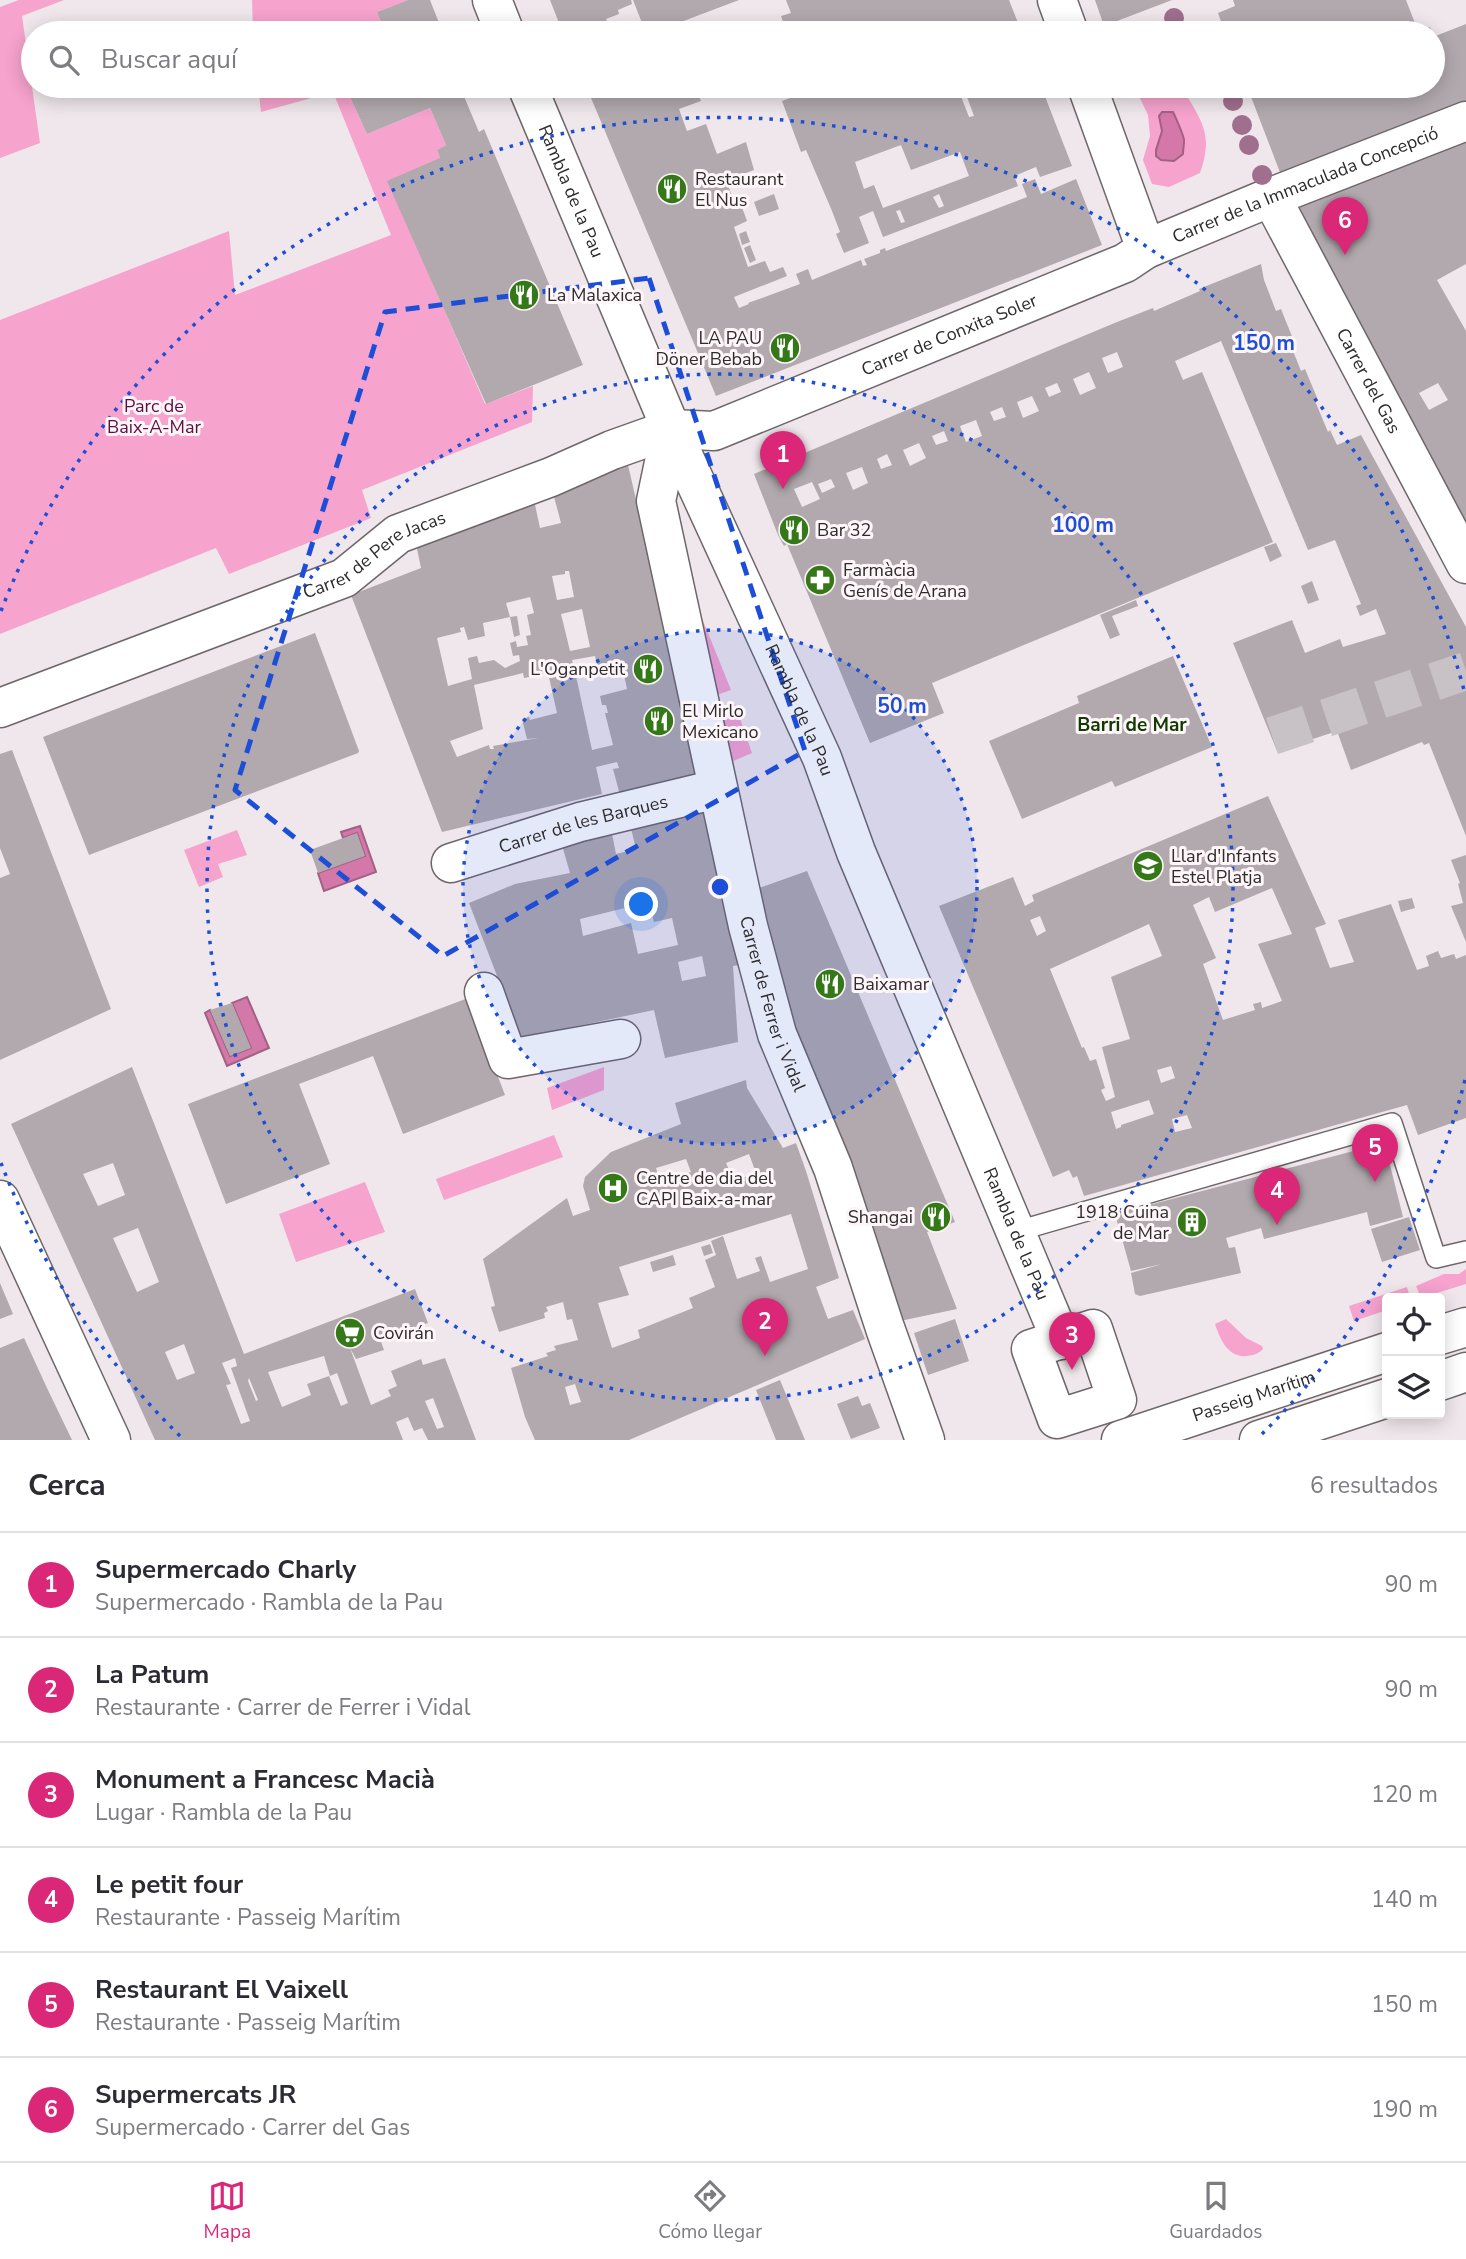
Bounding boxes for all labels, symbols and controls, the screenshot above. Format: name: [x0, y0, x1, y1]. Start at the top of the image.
search box: [21, 21, 1445, 98]
icon: search: [45, 41, 83, 79]
text: Buscar aquí: [101, 42, 237, 77]
street label: Rambla de la Pau: [533, 121, 610, 261]
street label: Carrer de la Immaculada Concepció: [1169, 121, 1442, 249]
place label: Restaurant El Nus: [695, 167, 784, 212]
restaurant icon: Restaurant El Nus: [655, 172, 689, 206]
pin: 6: [1322, 197, 1368, 255]
restaurant icon: La Malaxica: [507, 278, 541, 312]
place label: La Malaxica: [547, 283, 642, 307]
street label: Carrer de Conxita Soler: [858, 288, 1041, 382]
street label: Carrer del Gas: [1331, 324, 1406, 438]
place label: LA PAU Döner Bebab: [655, 326, 762, 371]
text: 150 m: [1233, 329, 1295, 357]
restaurant icon: LA PAU Döner Bebab: [768, 331, 802, 365]
park label: Parc de Baix-A-Mar: [107, 394, 201, 439]
pin: 1: [760, 431, 806, 489]
street label: Carrer de Pere Jacas: [300, 505, 449, 604]
text: 100 m: [1052, 511, 1114, 539]
restaurant icon: Bar 32: [777, 513, 811, 547]
place label: Bar 32: [817, 518, 871, 542]
place label: Farmàcia Genís de Arana: [843, 558, 967, 603]
pharmacy icon: Farmàcia Genís de Arana: [803, 563, 837, 597]
street label: Rambla de la Pau: [759, 640, 839, 779]
restaurant icon: L'Oganpetit: [631, 652, 665, 686]
place label: L'Oganpetit: [530, 657, 626, 681]
text: 50 m: [877, 692, 927, 720]
place label: El Mirlo Mexicano: [682, 699, 759, 744]
restaurant icon: El Mirlo Mexicano: [642, 704, 676, 738]
district label: Barri de Mar: [1077, 712, 1187, 738]
street label: Carrer de les Barques: [496, 789, 670, 859]
place label: Llar d'Infants Estel Platja: [1171, 844, 1277, 889]
school or university icon: Llar d'Infants Estel Platja: [1131, 849, 1165, 883]
centre of rings: [708, 875, 732, 899]
your location: [624, 887, 658, 921]
street label: Carrer de Ferrer i Vidal: [734, 914, 812, 1096]
restaurant icon: Baixamar: [813, 967, 847, 1001]
place label: Baixamar: [853, 972, 930, 996]
pin: 5: [1352, 1124, 1398, 1182]
street label: Rambla de la Pau: [978, 1164, 1055, 1304]
place label: Centre de dia del CAPI Baix-a-mar: [636, 1166, 774, 1211]
pin: 4: [1254, 1167, 1300, 1225]
hospital icon: Centre de dia del CAPI Baix-a-mar: [596, 1171, 630, 1205]
restaurant icon: Shangai: [919, 1200, 953, 1234]
place label: 1918 Cuina de Mar: [1075, 1200, 1170, 1245]
place label: Shangai: [848, 1205, 913, 1229]
building icon: 1918 Cuina de Mar: [1175, 1205, 1209, 1239]
map controls: [1382, 1293, 1445, 1419]
button: locate: [1382, 1293, 1445, 1356]
pin: 2: [742, 1298, 788, 1356]
pin: 3: [1049, 1312, 1095, 1370]
supermarket icon: Covirán: [333, 1316, 367, 1350]
place label: Covirán: [373, 1321, 434, 1345]
button: layers: [1382, 1356, 1445, 1419]
street label: Passeig Marítim: [1189, 1364, 1319, 1428]
text: Cerca: [28, 1465, 106, 1506]
text: 6 resultados: [1310, 1470, 1438, 1501]
text: Supermercado Charly: [95, 1552, 356, 1587]
text: 1: [44, 1569, 58, 1600]
text: 90 m: [1385, 1569, 1438, 1600]
text: Supermercado · Rambla de la Pau: [95, 1587, 443, 1618]
text: La Patum: [95, 1657, 209, 1692]
text: 2: [44, 1674, 58, 1705]
text: 90 m: [1385, 1674, 1438, 1705]
text: Restaurante · Carrer de Ferrer i Vidal: [95, 1692, 471, 1723]
text: Monument a Francesc Macià: [95, 1762, 435, 1797]
text: 3: [44, 1779, 58, 1810]
text: 120 m: [1371, 1779, 1438, 1810]
text: Lugar · Rambla de la Pau: [95, 1797, 352, 1828]
text: Le petit four: [95, 1867, 243, 1902]
text: 4: [44, 1884, 58, 1915]
text: 140 m: [1371, 1884, 1438, 1915]
text: Restaurante · Passeig Marítim: [95, 1902, 401, 1933]
text: Restaurant El Vaixell: [95, 1972, 348, 2007]
text: 5: [44, 1989, 58, 2020]
text: 150 m: [1371, 1989, 1438, 2020]
text: Restaurante · Passeig Marítim: [95, 2007, 401, 2038]
text: Supermercats JR: [95, 2077, 296, 2112]
text: 6: [44, 2094, 58, 2125]
text: 190 m: [1371, 2094, 1438, 2125]
text: Supermercado · Carrer del Gas: [95, 2112, 410, 2143]
tab: Mapa: [204, 2177, 251, 2245]
tab: Cómo llegar: [658, 2177, 762, 2245]
tab: Guardados: [1169, 2177, 1262, 2245]

